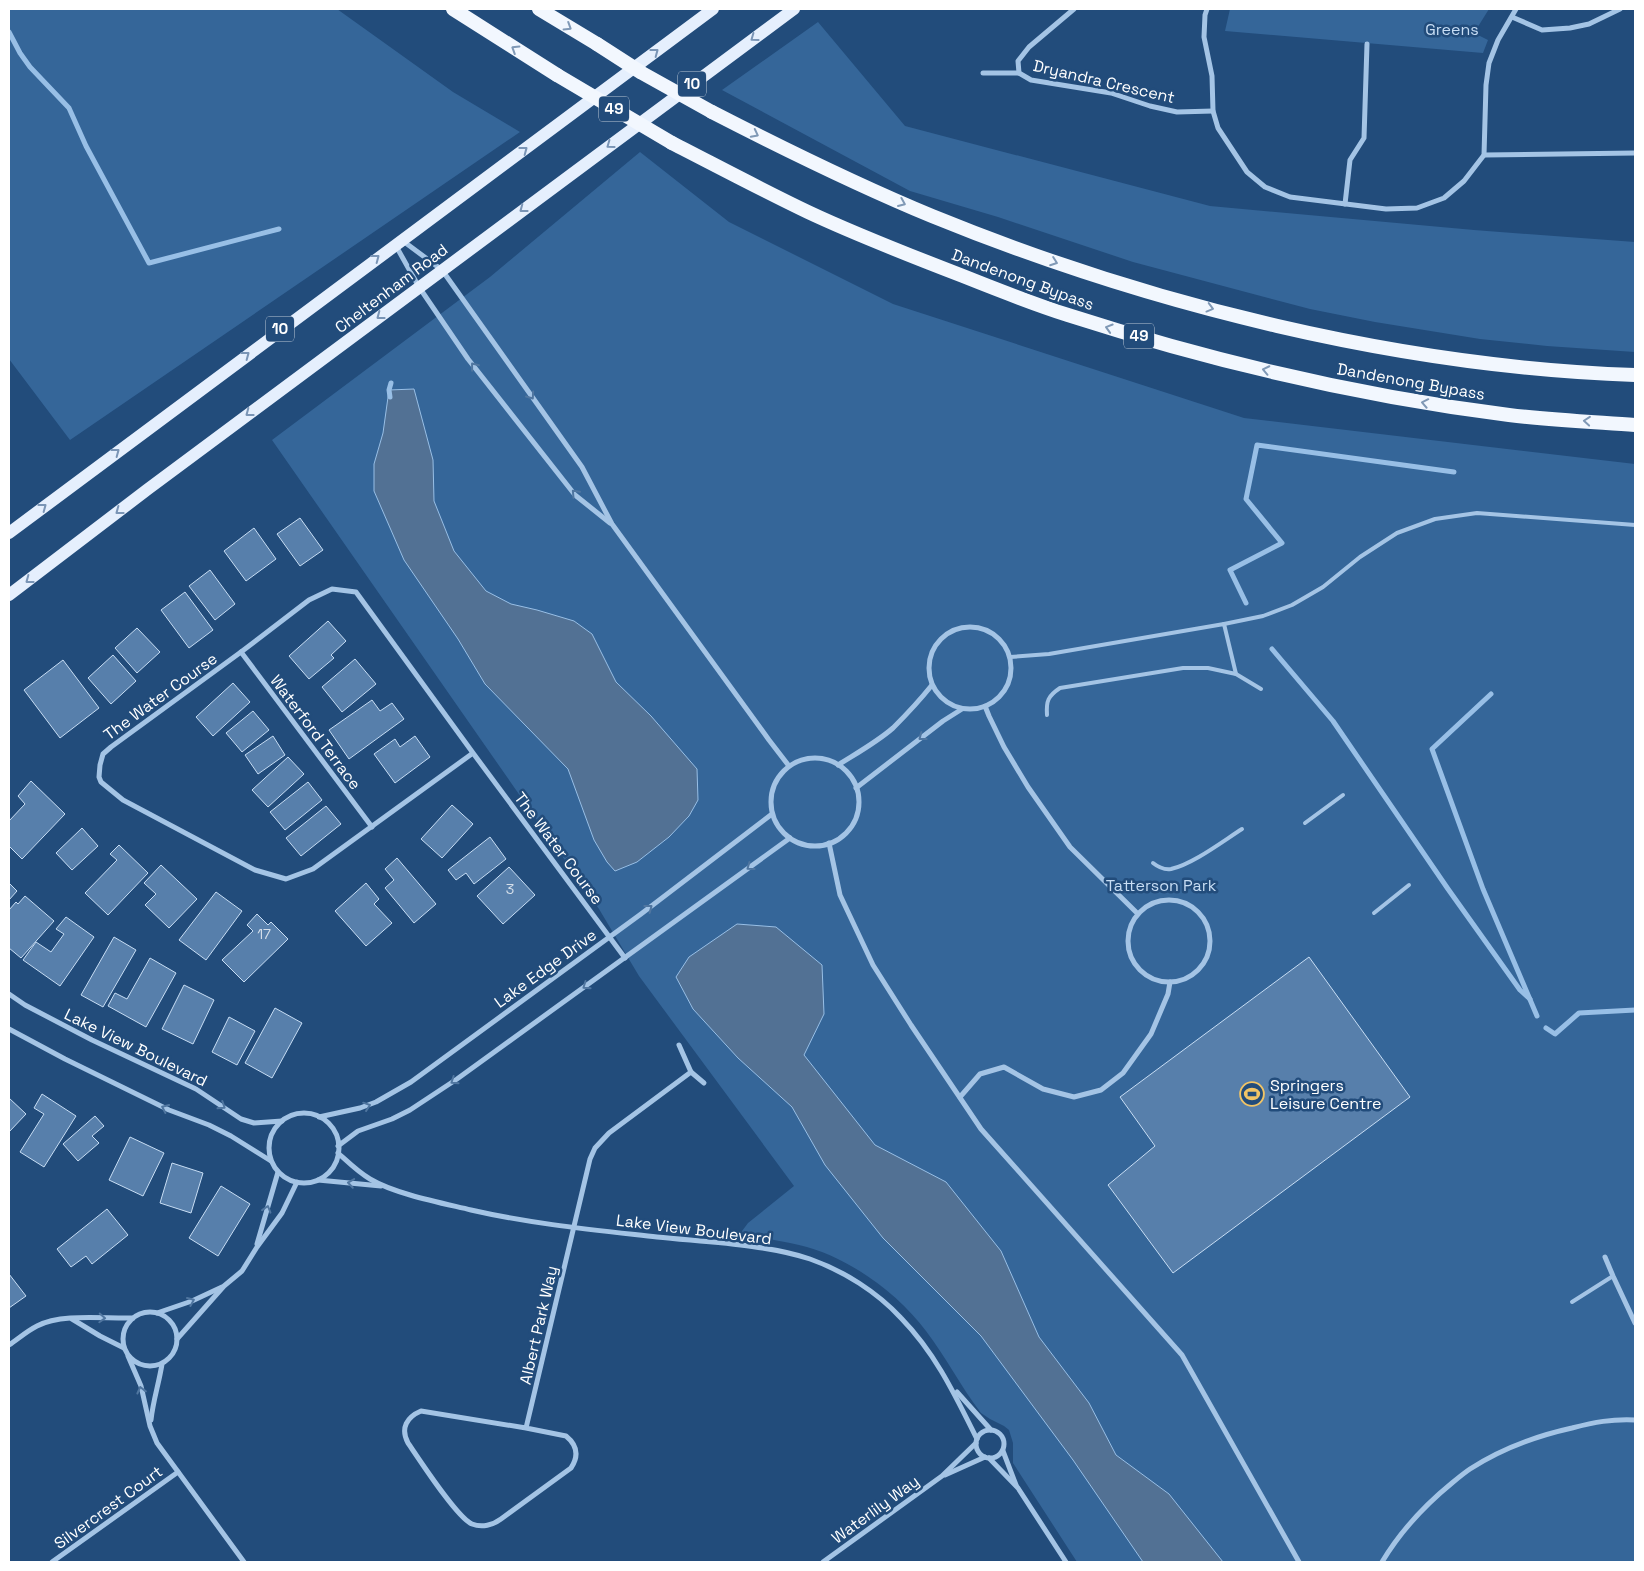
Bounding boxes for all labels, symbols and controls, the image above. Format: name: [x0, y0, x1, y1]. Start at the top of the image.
park label: Greens: [1425, 19, 1479, 40]
one-way arrow: [563, 20, 572, 30]
one-way arrow: [750, 32, 760, 41]
one-way arrow: [512, 45, 521, 55]
one-way arrow: [649, 49, 658, 59]
street label: Dryandra Crescent: [1031, 55, 1177, 108]
road number: 10: [678, 72, 706, 96]
road number: 49: [599, 96, 629, 122]
one-way arrow: [750, 128, 759, 138]
one-way arrow: [607, 139, 616, 147]
one-way arrow: [518, 147, 527, 155]
one-way arrow: [897, 197, 906, 207]
one-way arrow: [520, 204, 529, 212]
street label: Cheltenham Road: [331, 239, 452, 338]
street label: Dandenong Bypass: [949, 244, 1097, 315]
one-way arrow: [370, 255, 380, 264]
one-way arrow: [1049, 256, 1058, 266]
one-way arrow: [1205, 302, 1214, 313]
one-way arrow: [376, 310, 386, 319]
road number: 10: [266, 316, 294, 342]
one-way arrow: [1106, 323, 1114, 333]
road number: 49: [1124, 324, 1154, 348]
one-way arrow: [240, 352, 250, 361]
street label: Dandenong Bypass: [1335, 358, 1487, 405]
one-way arrow: [471, 363, 479, 372]
one-way arrow: [1262, 365, 1271, 376]
one-way arrow: [525, 390, 534, 399]
one-way arrow: [1421, 398, 1430, 408]
one-way arrow: [246, 408, 255, 416]
one-way arrow: [1582, 416, 1590, 427]
one-way arrow: [110, 450, 119, 458]
one-way arrow: [571, 490, 580, 499]
one-way arrow: [37, 504, 47, 513]
one-way arrow: [115, 505, 125, 514]
one-way arrow: [25, 574, 35, 583]
street label: The Water Course: [99, 648, 221, 745]
street label: Waterford Terrace: [266, 671, 366, 794]
one-way arrow: [918, 731, 928, 740]
street label: The Water Course: [509, 788, 608, 909]
one-way arrow: [746, 861, 756, 870]
park label: Tatterson Park: [1106, 875, 1217, 896]
house number: 3: [506, 880, 514, 898]
one-way arrow: [643, 905, 653, 914]
street label: Lake Edge Drive: [490, 924, 600, 1013]
house number: 17: [257, 925, 271, 943]
one-way arrow: [582, 980, 591, 989]
street label: Lake View Boulevard: [61, 1004, 211, 1091]
one-way arrow: [450, 1075, 459, 1084]
place label: Springers Leisure Centre: [1270, 1075, 1382, 1114]
sports icon: Springers Leisure Centre: [1239, 1081, 1265, 1107]
one-way arrow: [217, 1100, 226, 1109]
one-way arrow: [362, 1102, 370, 1112]
one-way arrow: [161, 1103, 170, 1114]
one-way arrow: [347, 1179, 355, 1189]
one-way arrow: [261, 1206, 271, 1214]
street label: Lake View Boulevard: [615, 1210, 773, 1249]
street label: Albert Park Way: [515, 1264, 562, 1387]
one-way arrow: [186, 1296, 195, 1307]
one-way arrow: [98, 1312, 106, 1323]
one-way arrow: [136, 1386, 147, 1395]
street label: Silvercrest Court: [50, 1461, 167, 1554]
street label: Waterlily Way: [827, 1471, 923, 1548]

